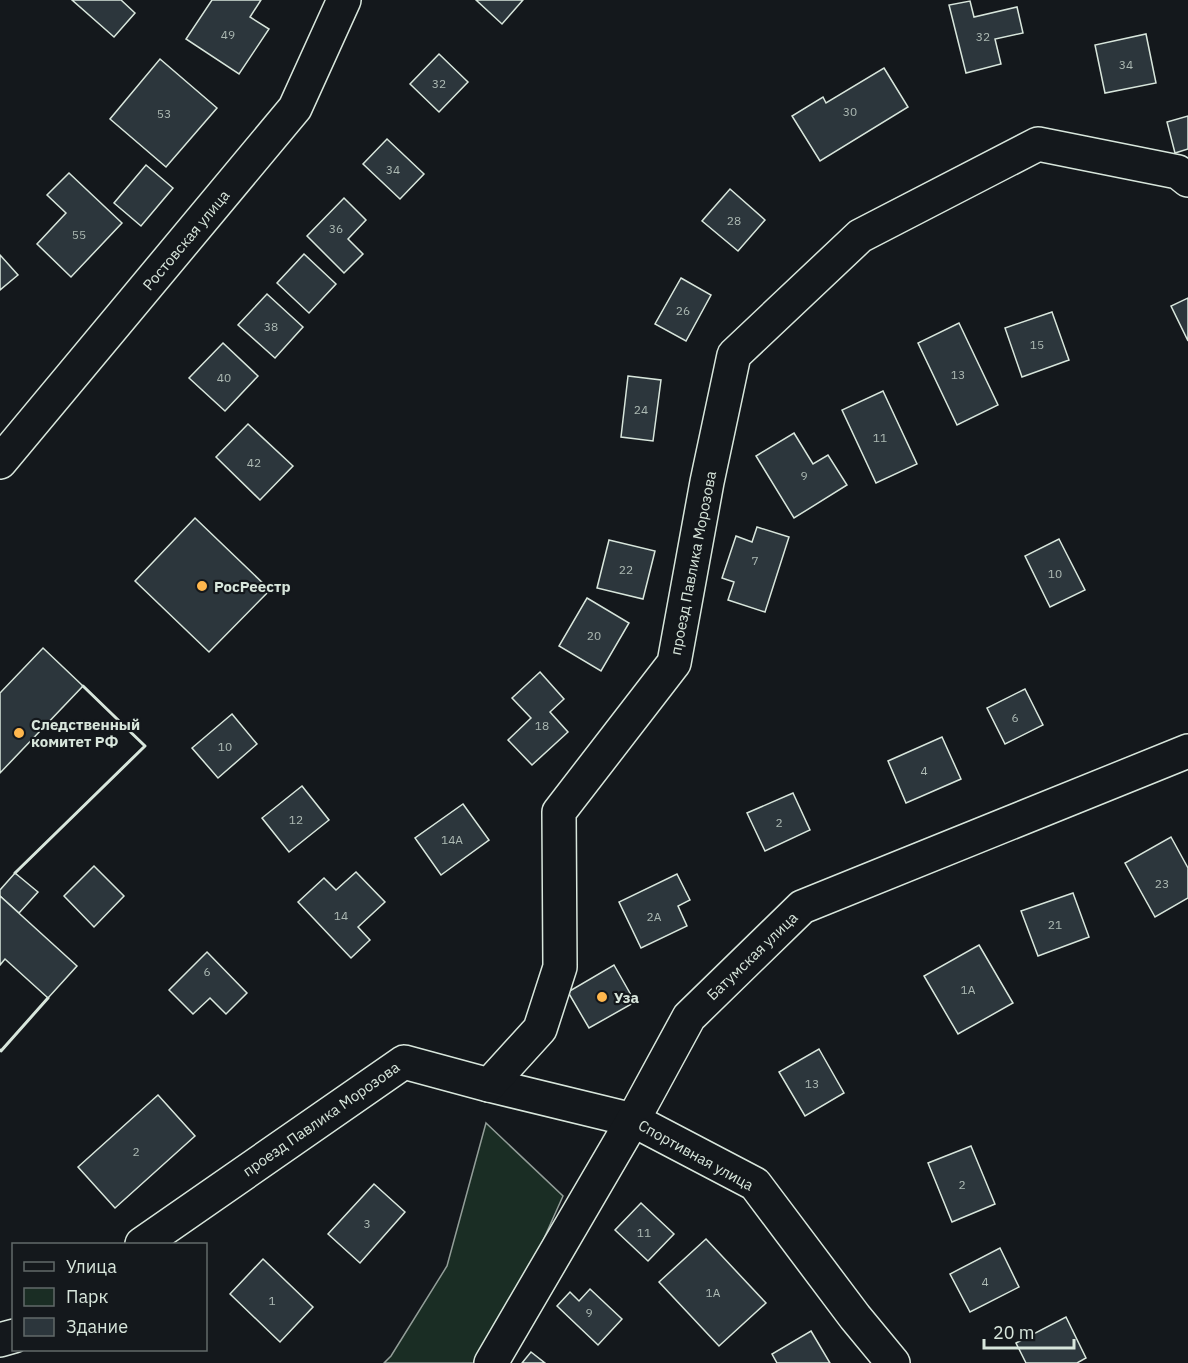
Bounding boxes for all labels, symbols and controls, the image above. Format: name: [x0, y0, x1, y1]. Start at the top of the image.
house number: 49: [221, 27, 235, 42]
house number: 32: [976, 29, 990, 44]
house number: 34: [1119, 57, 1133, 72]
house number: 32: [432, 76, 446, 91]
house number: 30: [843, 104, 857, 119]
house number: 53: [157, 106, 171, 121]
house number: 34: [386, 162, 400, 177]
street label: Ростовская улица: [138, 186, 234, 294]
house number: 28: [727, 213, 741, 228]
house number: 36: [329, 221, 343, 236]
house number: 55: [72, 227, 86, 242]
house number: 26: [676, 303, 690, 318]
house number: 38: [264, 319, 278, 334]
house number: 15: [1030, 337, 1044, 352]
house number: 13: [951, 367, 965, 382]
house number: 40: [217, 370, 231, 385]
house number: 24: [634, 402, 648, 417]
house number: 11: [873, 430, 887, 445]
house number: 42: [247, 455, 261, 470]
house number: 9: [800, 468, 808, 483]
street label: проезд Павлика Морозова: [666, 469, 720, 657]
house number: 7: [751, 553, 759, 568]
house number: 22: [619, 562, 633, 577]
house number: 10: [1048, 566, 1062, 581]
place label: РосРеестр: [214, 577, 291, 596]
marker: РосРеестр: [195, 579, 209, 593]
house number: 20: [587, 628, 601, 643]
house number: 6: [1011, 710, 1019, 725]
place label: Следственный комитет РФ: [31, 715, 140, 751]
house number: 18: [535, 718, 549, 733]
marker: Следственный комитет РФ: [12, 726, 26, 740]
house number: 10: [218, 739, 232, 754]
house number: 4: [920, 763, 928, 778]
house number: 12: [289, 812, 303, 827]
house number: 2: [775, 815, 783, 830]
house number: 14А: [441, 832, 463, 847]
house number: 23: [1155, 876, 1169, 891]
house number: 14: [334, 908, 348, 923]
street label: Батумская улица: [703, 908, 801, 1004]
house number: 2А: [647, 909, 662, 924]
house number: 21: [1048, 917, 1062, 932]
house number: 6: [203, 964, 211, 979]
house number: 1А: [961, 982, 976, 997]
place label: Уза: [614, 988, 639, 1007]
marker: Уза: [595, 990, 609, 1004]
street label: проезд Павлика Морозова: [239, 1057, 403, 1181]
house number: 13: [805, 1076, 819, 1091]
street label: Спортивная улица: [635, 1115, 757, 1195]
house number: 2: [132, 1144, 140, 1159]
house number: 2: [958, 1177, 966, 1192]
house number: 3: [363, 1216, 371, 1231]
house number: 11: [637, 1225, 651, 1240]
legend: [12, 1243, 207, 1351]
text: Улица: [66, 1255, 117, 1278]
house number: 4: [981, 1274, 989, 1289]
text: Парк: [66, 1285, 109, 1308]
house number: 1А: [706, 1285, 721, 1300]
house number: 1: [268, 1293, 276, 1308]
house number: 9: [585, 1305, 593, 1320]
scale bar: [984, 1312, 1074, 1350]
text: Здание: [66, 1315, 128, 1338]
text: 20 m: [993, 1321, 1035, 1344]

